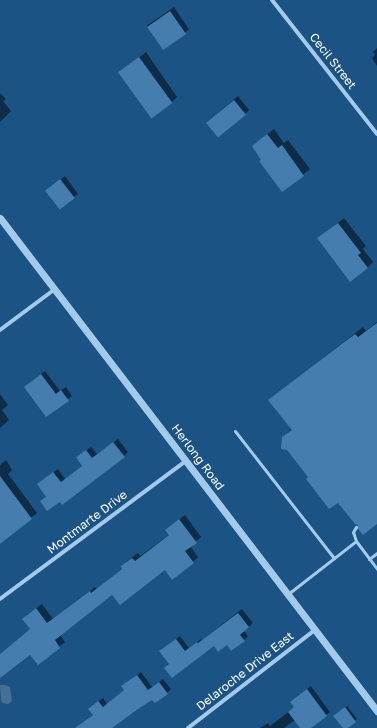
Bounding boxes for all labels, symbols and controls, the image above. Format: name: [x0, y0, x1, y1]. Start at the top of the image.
street label: Cecil Street: [307, 30, 359, 92]
street label: Herlong Road: [169, 421, 227, 493]
street label: Montmarte Drive: [44, 487, 130, 557]
street label: Delaroche Drive East: [193, 629, 297, 713]

